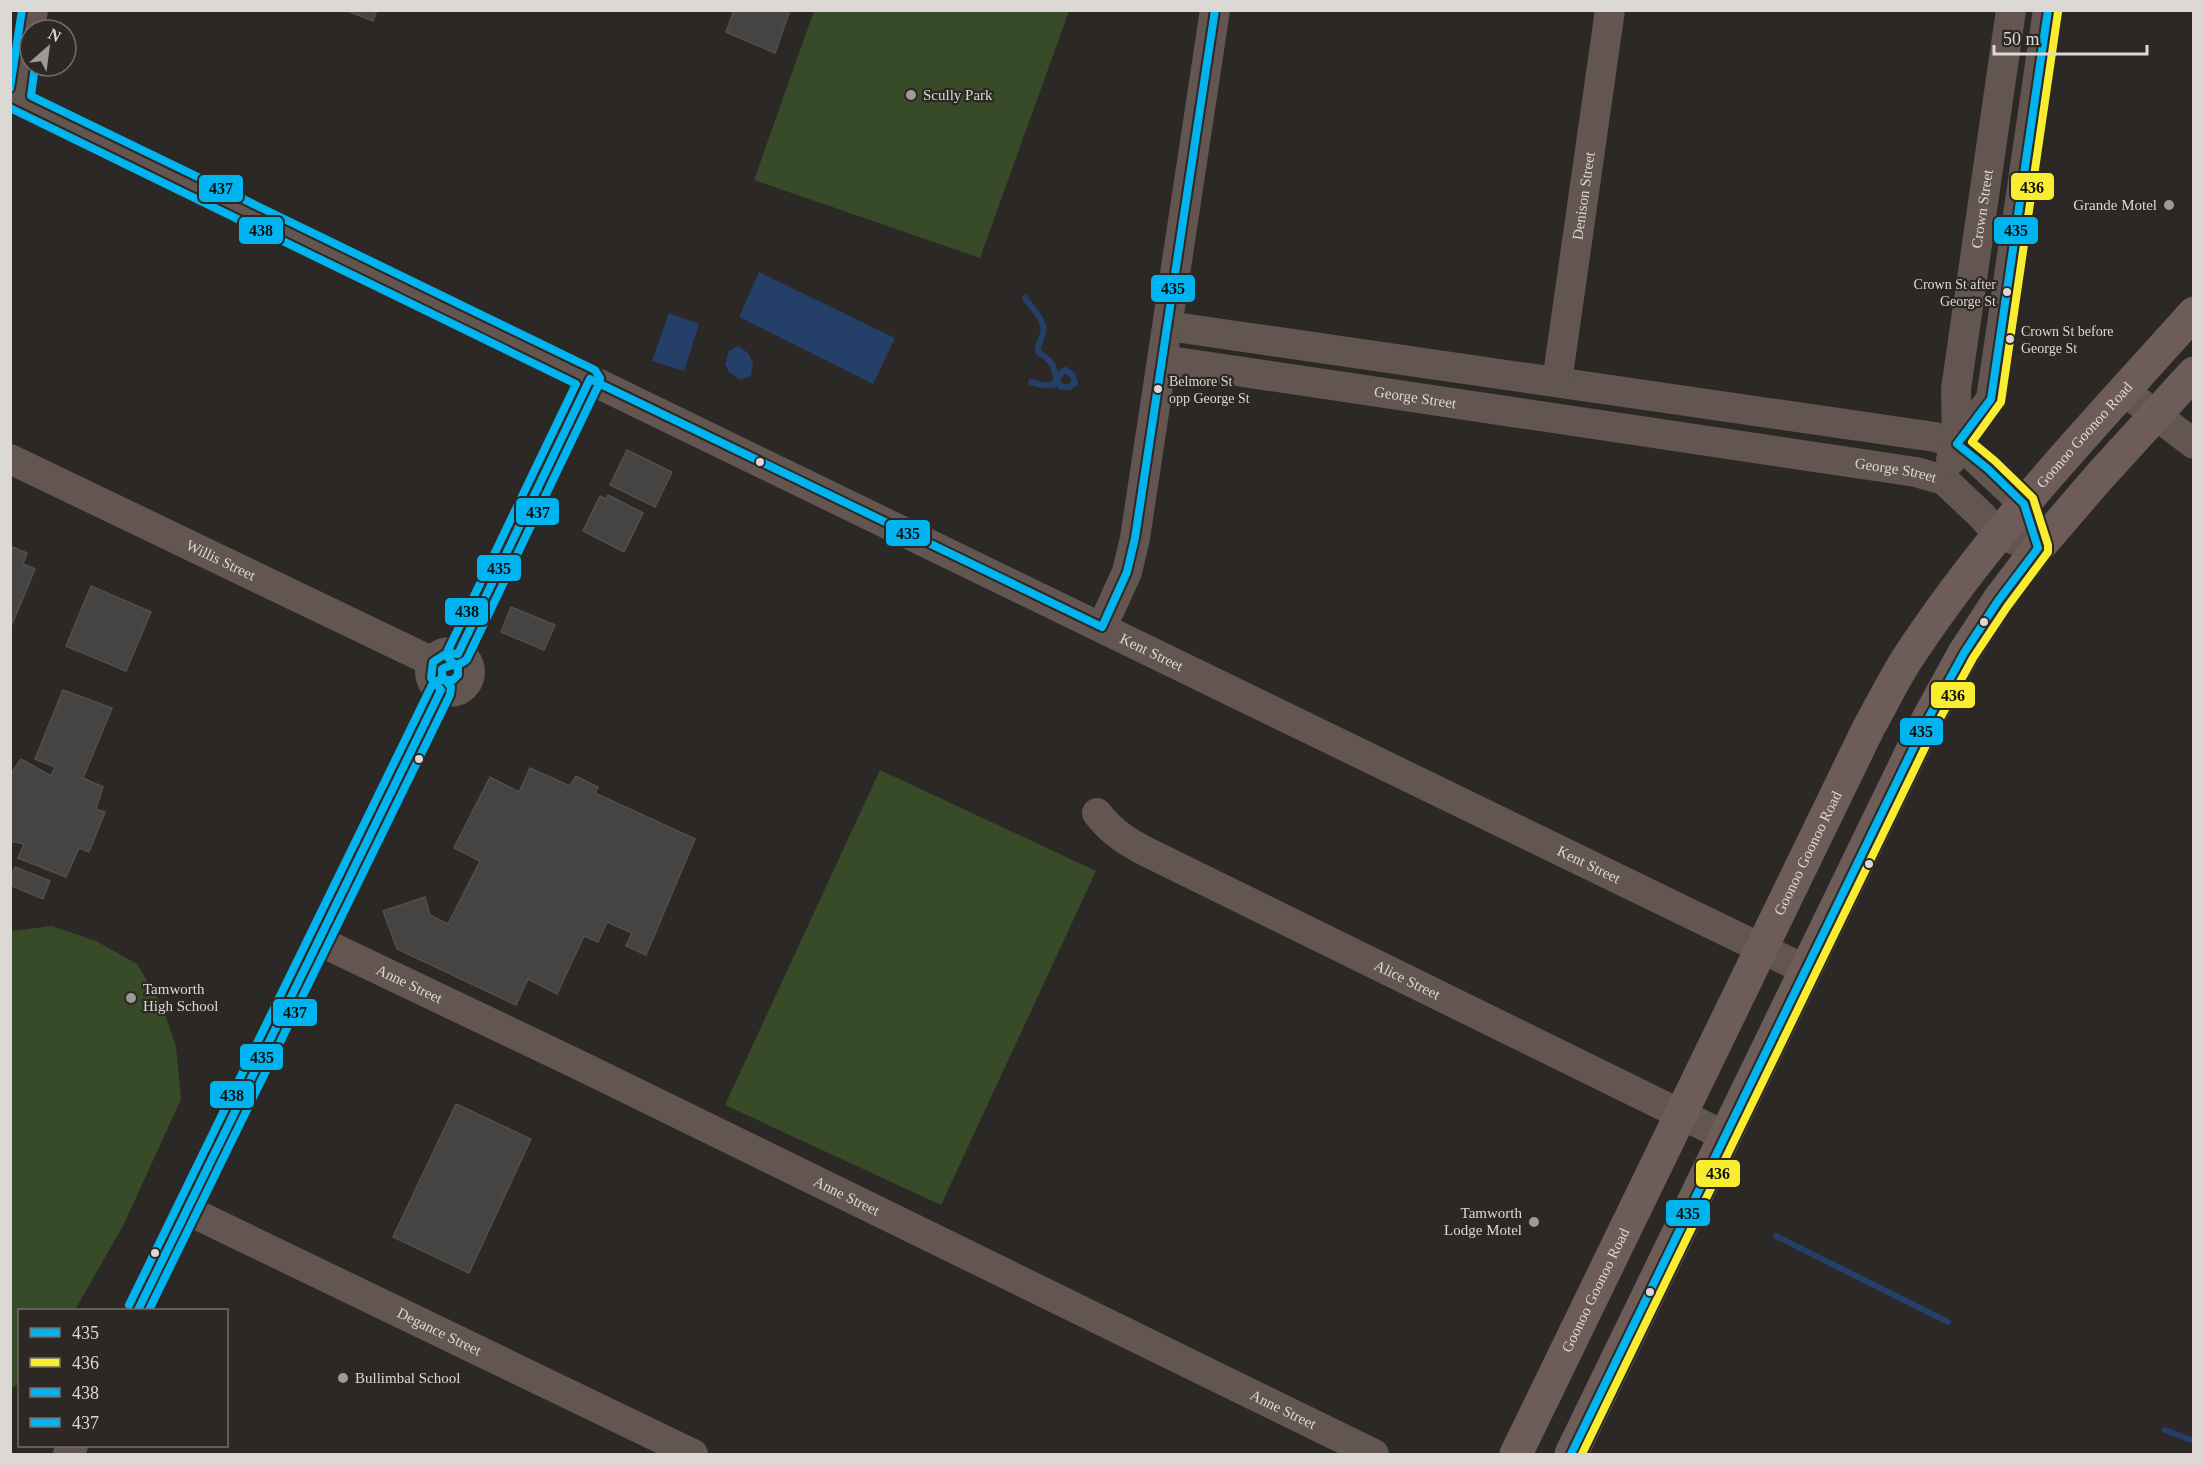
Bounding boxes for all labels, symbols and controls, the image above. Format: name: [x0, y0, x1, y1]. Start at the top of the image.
north arrow: [18, 18, 78, 78]
scale bar: [1994, 18, 2147, 56]
text: N: [46, 25, 64, 46]
text: 50 m: [2003, 29, 2040, 49]
place label: Scully Park: [923, 87, 993, 103]
marker: Scully Park: [904, 88, 918, 102]
street label: Denison Street: [1569, 150, 1598, 241]
street label: Crown Street: [1968, 168, 1996, 250]
line badge: 436: [2010, 172, 2055, 201]
line badge: 437: [198, 174, 244, 203]
text: 436: [2020, 179, 2044, 196]
text: 437: [209, 180, 233, 197]
place label: Grande Motel: [2073, 197, 2157, 213]
marker: Grande Motel: [2162, 198, 2176, 212]
line badge: 438: [238, 216, 284, 245]
line badge: 435: [1993, 216, 2039, 245]
text: 438: [249, 222, 273, 239]
text: 435: [2004, 222, 2028, 239]
line badge: 435: [1150, 274, 1196, 303]
place label: Crown St after George St: [1914, 277, 1996, 309]
text: 435: [1161, 280, 1185, 297]
marker: Crown St after George St: [2001, 286, 2013, 298]
place label: Crown St before George St: [2021, 324, 2114, 356]
marker: Crown St before George St: [2004, 333, 2016, 345]
place label: Belmore St opp George St: [1169, 374, 1250, 406]
street label: Goonoo Goonoo Road: [2033, 379, 2136, 491]
marker: Belmore St opp George St: [1152, 383, 1164, 395]
street label: George Street: [1373, 384, 1458, 412]
street label: George Street: [1854, 455, 1939, 486]
unlabelled marker: [754, 456, 766, 468]
line badge: 437: [515, 497, 560, 526]
text: 437: [526, 504, 550, 521]
line badge: 435: [885, 519, 931, 547]
text: 435: [896, 525, 920, 542]
street label: Willis Street: [184, 537, 259, 584]
line badge: 435: [476, 554, 522, 582]
text: 435: [487, 560, 511, 577]
line badge: 438: [444, 597, 489, 626]
text: 438: [455, 603, 479, 620]
unlabelled marker: [1978, 616, 1990, 628]
street label: Kent Street: [1117, 630, 1186, 675]
line badge: 436: [1930, 681, 1976, 709]
text: 436: [1941, 687, 1965, 704]
line badge: 435: [1899, 717, 1944, 746]
text: 435: [1909, 723, 1933, 740]
unlabelled marker: [413, 753, 425, 765]
street label: Goonoo Goonoo Road: [1771, 788, 1845, 918]
street label: Kent Street: [1555, 842, 1624, 887]
unlabelled marker: [1863, 858, 1875, 870]
street label: Alice Street: [1372, 957, 1444, 1003]
street label: Anne Street: [374, 961, 446, 1007]
place label: Tamworth High School: [143, 981, 218, 1014]
marker: Tamworth High School: [124, 991, 138, 1005]
line badge: 437: [272, 998, 318, 1027]
text: 437: [283, 1004, 307, 1021]
line badge: 435: [239, 1043, 284, 1071]
text: 435: [250, 1049, 274, 1066]
line badge: 438: [209, 1080, 255, 1109]
text: 438: [220, 1087, 244, 1104]
line badge: 436: [1695, 1159, 1741, 1188]
text: 436: [1706, 1165, 1730, 1182]
street label: Anne Street: [811, 1173, 883, 1219]
line badge: 435: [1665, 1199, 1711, 1227]
place label: Tamworth Lodge Motel: [1444, 1205, 1522, 1238]
text: 435: [1676, 1205, 1700, 1222]
marker: Tamworth Lodge Motel: [1527, 1215, 1541, 1229]
street label: Goonoo Goonoo Road: [1559, 1225, 1633, 1355]
unlabelled marker: [149, 1247, 161, 1259]
unlabelled marker: [1644, 1286, 1656, 1298]
street label: Degance Street: [395, 1305, 485, 1359]
legend: [18, 1309, 228, 1447]
text: 435: [72, 1323, 99, 1343]
text: 436: [72, 1353, 99, 1373]
place label: Bullimbal School: [355, 1370, 460, 1386]
marker: Bullimbal School: [336, 1371, 350, 1385]
text: 438: [72, 1383, 99, 1403]
street label: Anne Street: [1248, 1387, 1319, 1433]
text: 437: [72, 1413, 99, 1433]

